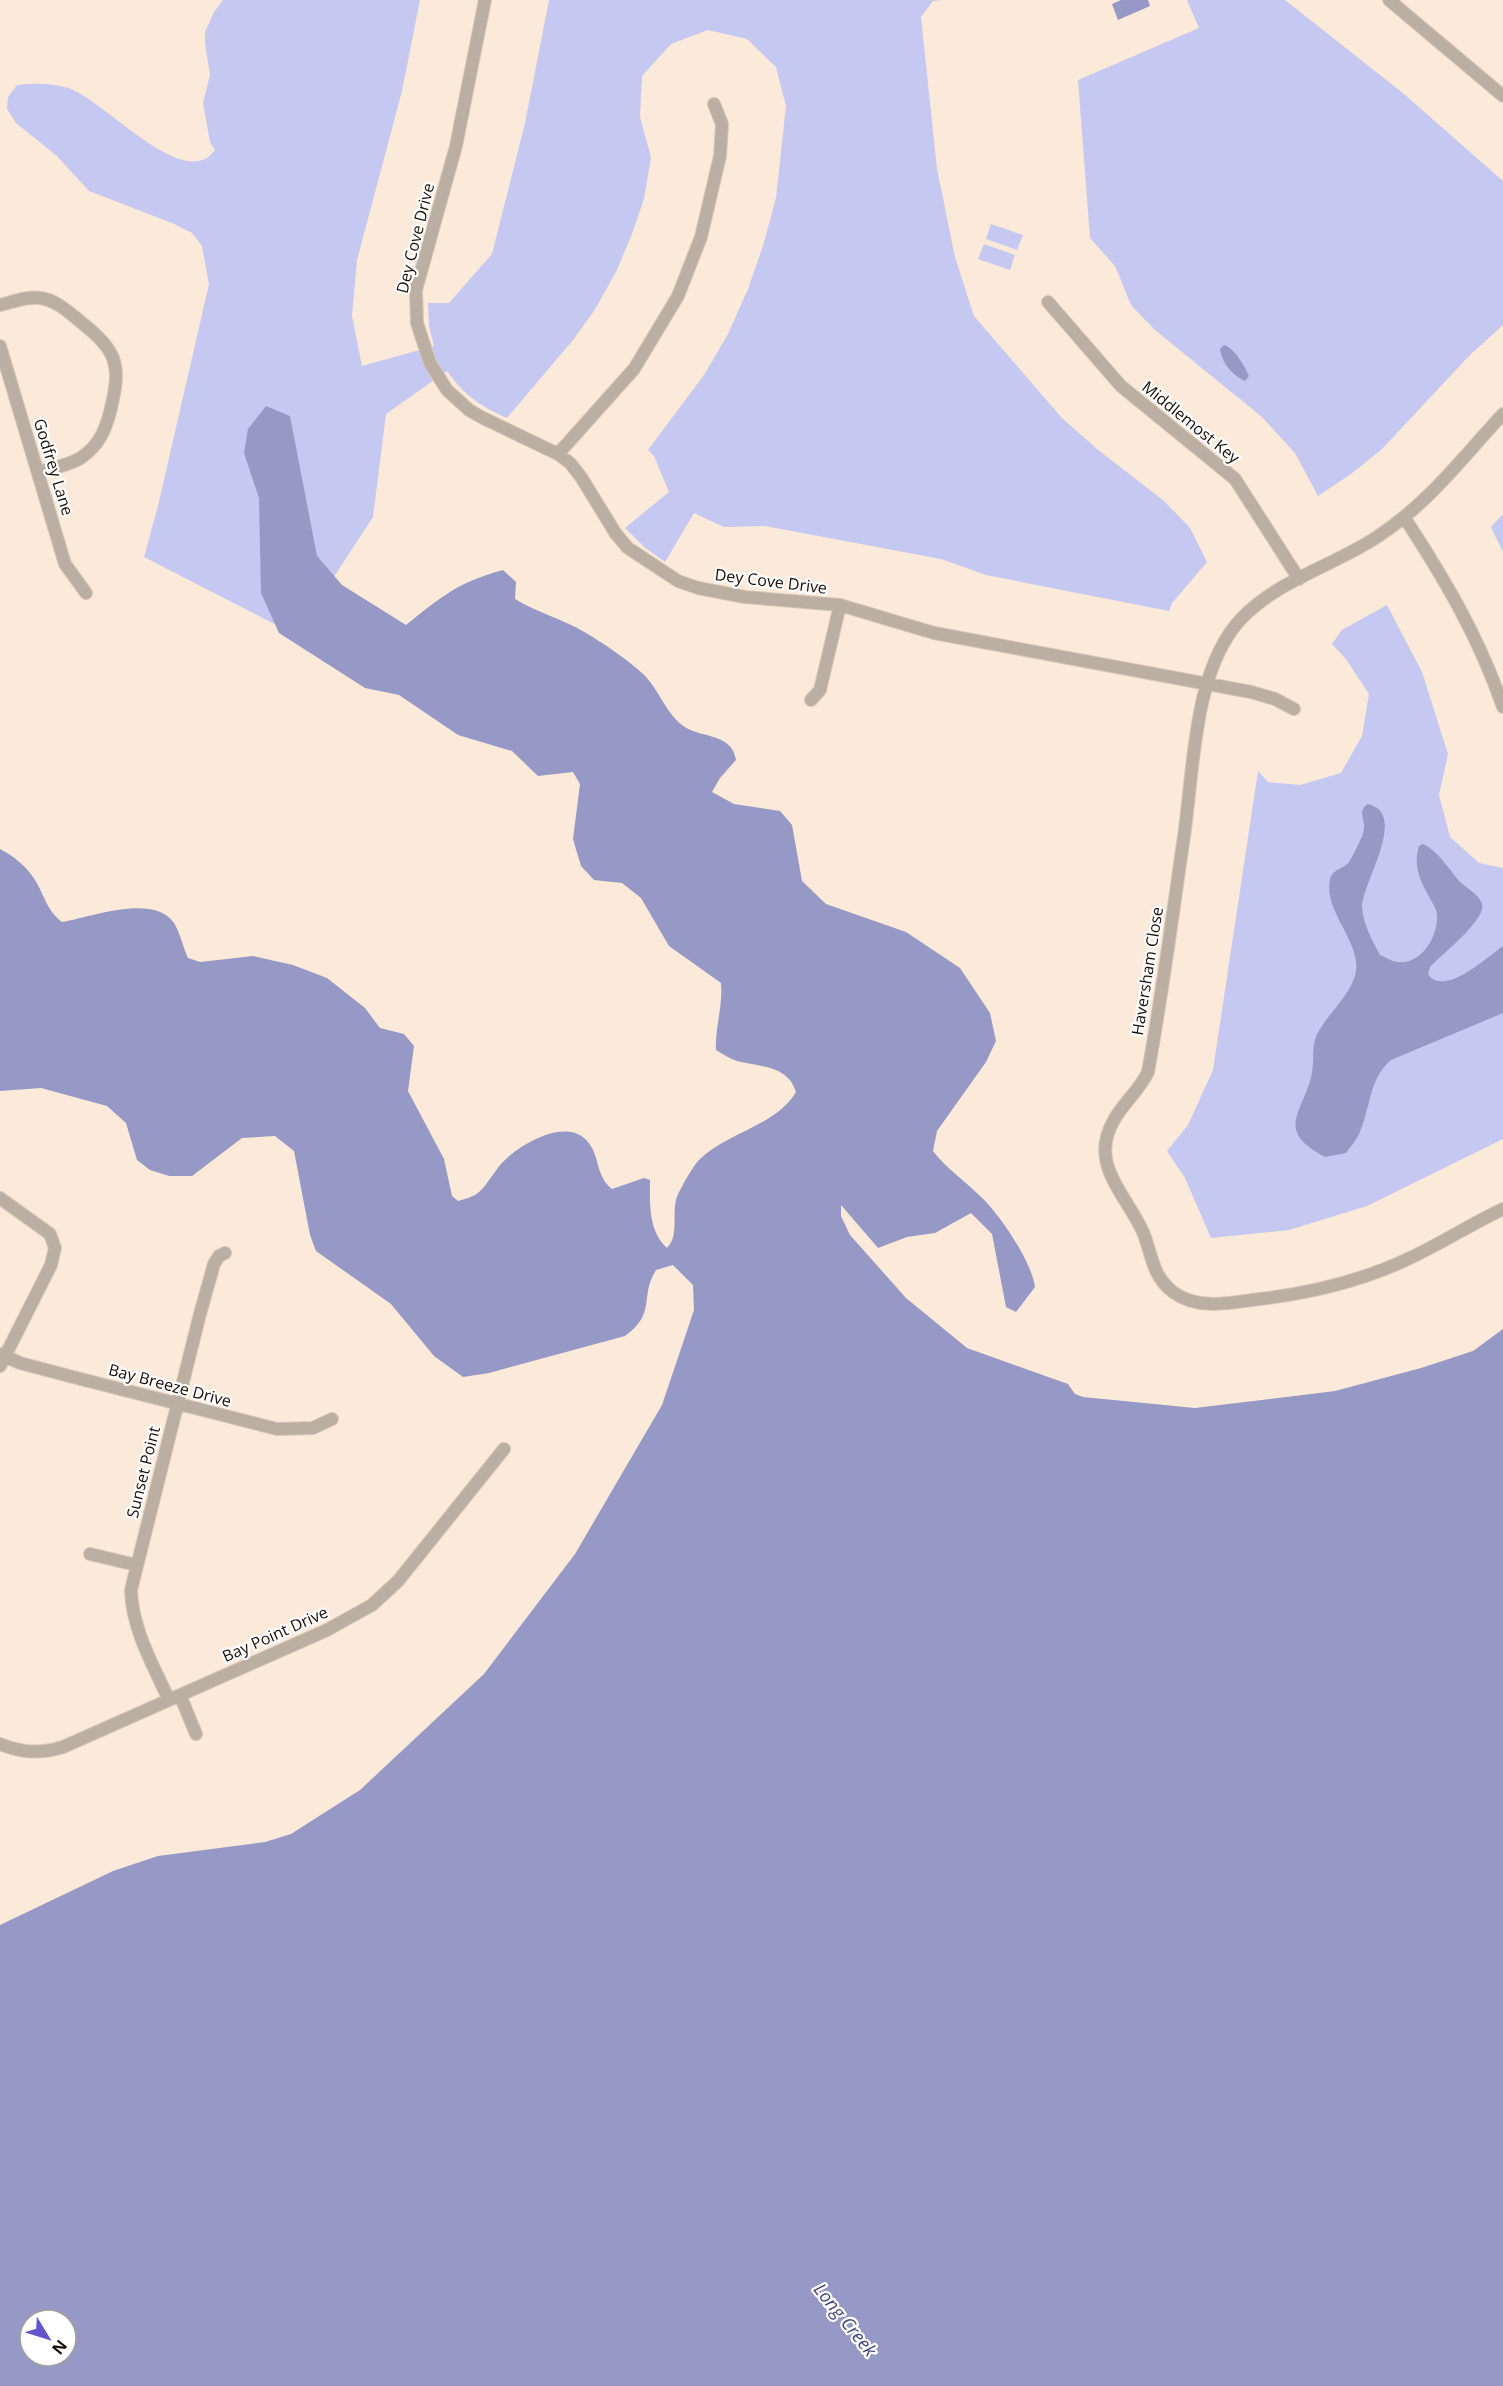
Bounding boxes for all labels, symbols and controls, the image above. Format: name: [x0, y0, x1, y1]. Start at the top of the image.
street label: Dey Cove Drive: [391, 181, 439, 295]
street label: Middlemost Key: [1138, 376, 1245, 469]
street label: Godfrey Lane: [29, 416, 79, 518]
street label: Dey Cove Drive: [714, 563, 828, 599]
street label: Haversham Close: [1126, 905, 1168, 1037]
street label: Bay Breeze Drive: [106, 1358, 234, 1412]
street label: Sunset Point: [121, 1424, 165, 1520]
street label: Bay Point Drive: [219, 1601, 331, 1667]
water label: Long Creek: [809, 2278, 883, 2362]
north arrow: [18, 2308, 78, 2368]
text: N: [47, 2335, 72, 2359]

